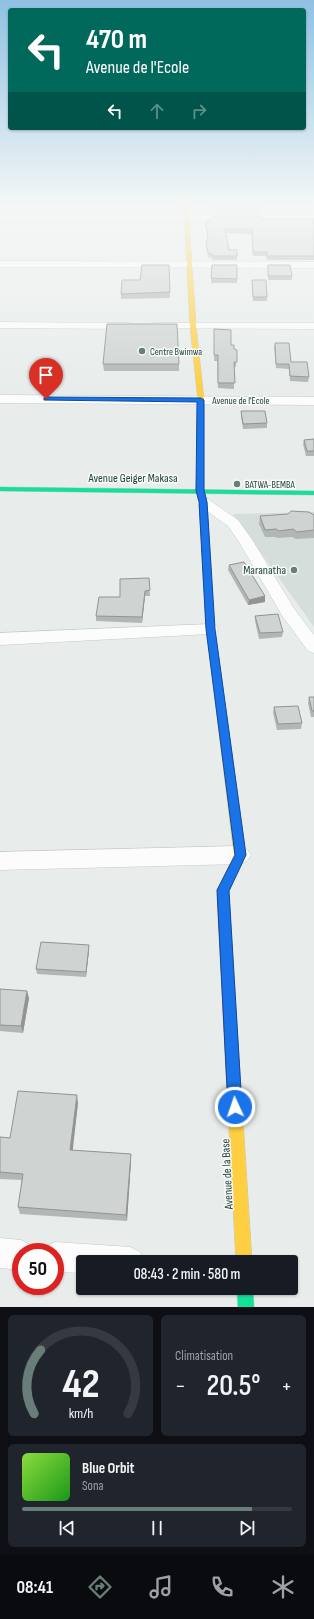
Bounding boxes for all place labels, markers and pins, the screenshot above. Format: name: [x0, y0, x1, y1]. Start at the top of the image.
marker: Centre Bwimwa: [137, 346, 147, 356]
place label: Centre Bwimwa: [150, 346, 202, 358]
pin: [29, 358, 63, 399]
marker: BATWA-BEMBA: [232, 479, 242, 489]
place label: BATWA-BEMBA: [245, 479, 295, 491]
place label: Maranatha: [243, 563, 286, 578]
marker: Maranatha: [289, 565, 299, 575]

